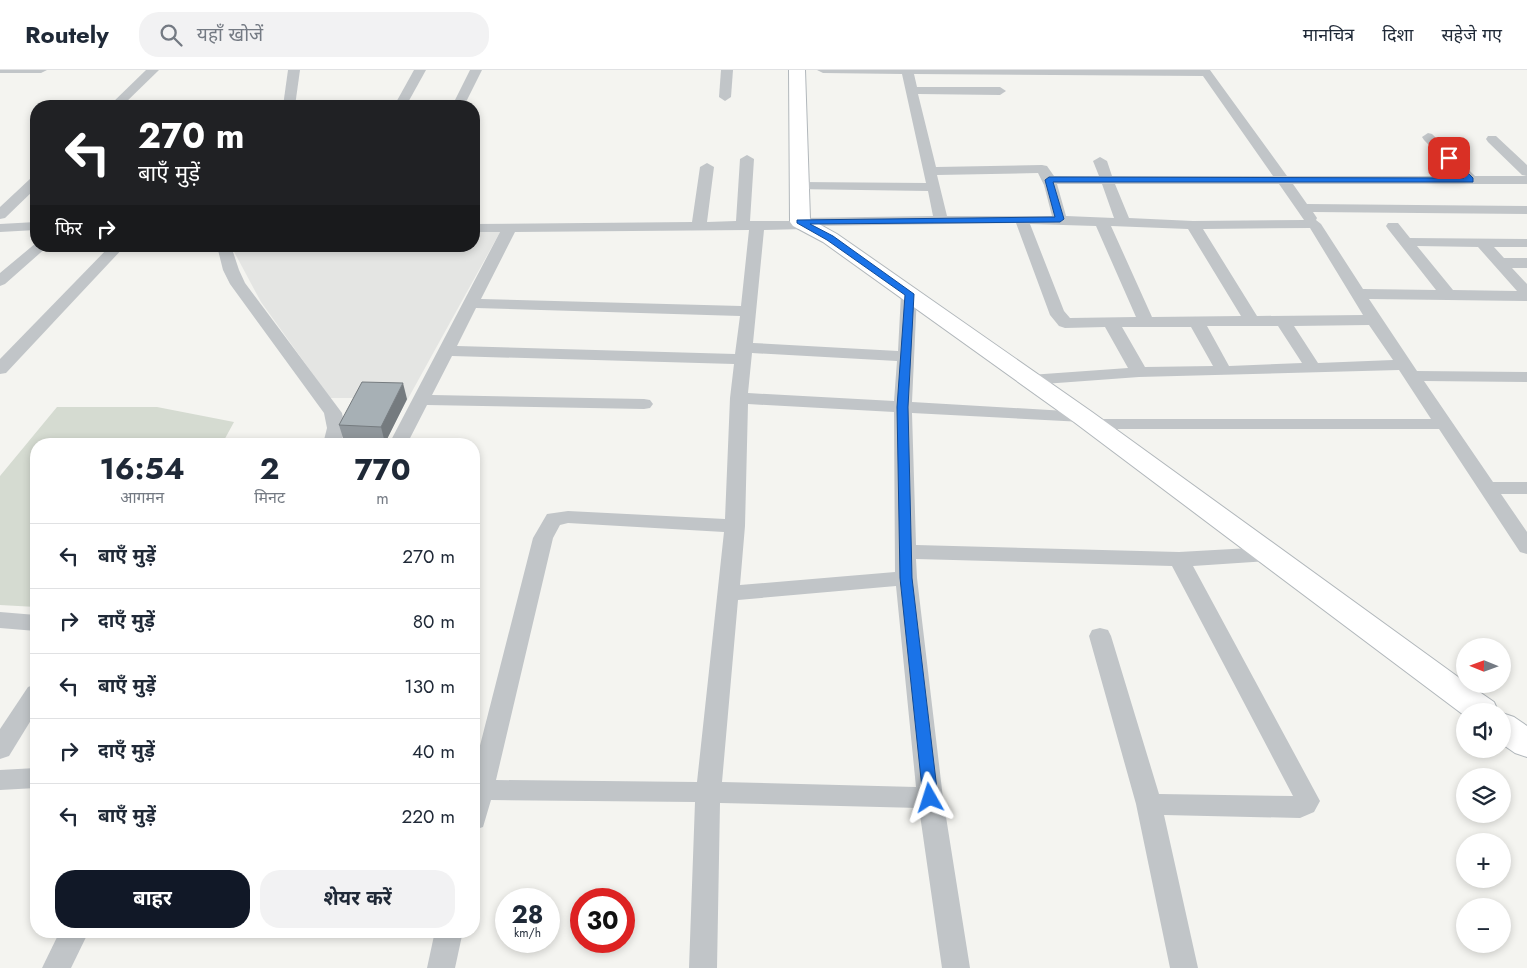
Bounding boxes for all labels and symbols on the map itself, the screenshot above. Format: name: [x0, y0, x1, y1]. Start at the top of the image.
pin: [1428, 137, 1470, 179]
north arrow: [1456, 638, 1511, 692]
position arrow: [903, 771, 955, 823]
speed limit sign: 30: [570, 888, 635, 953]

